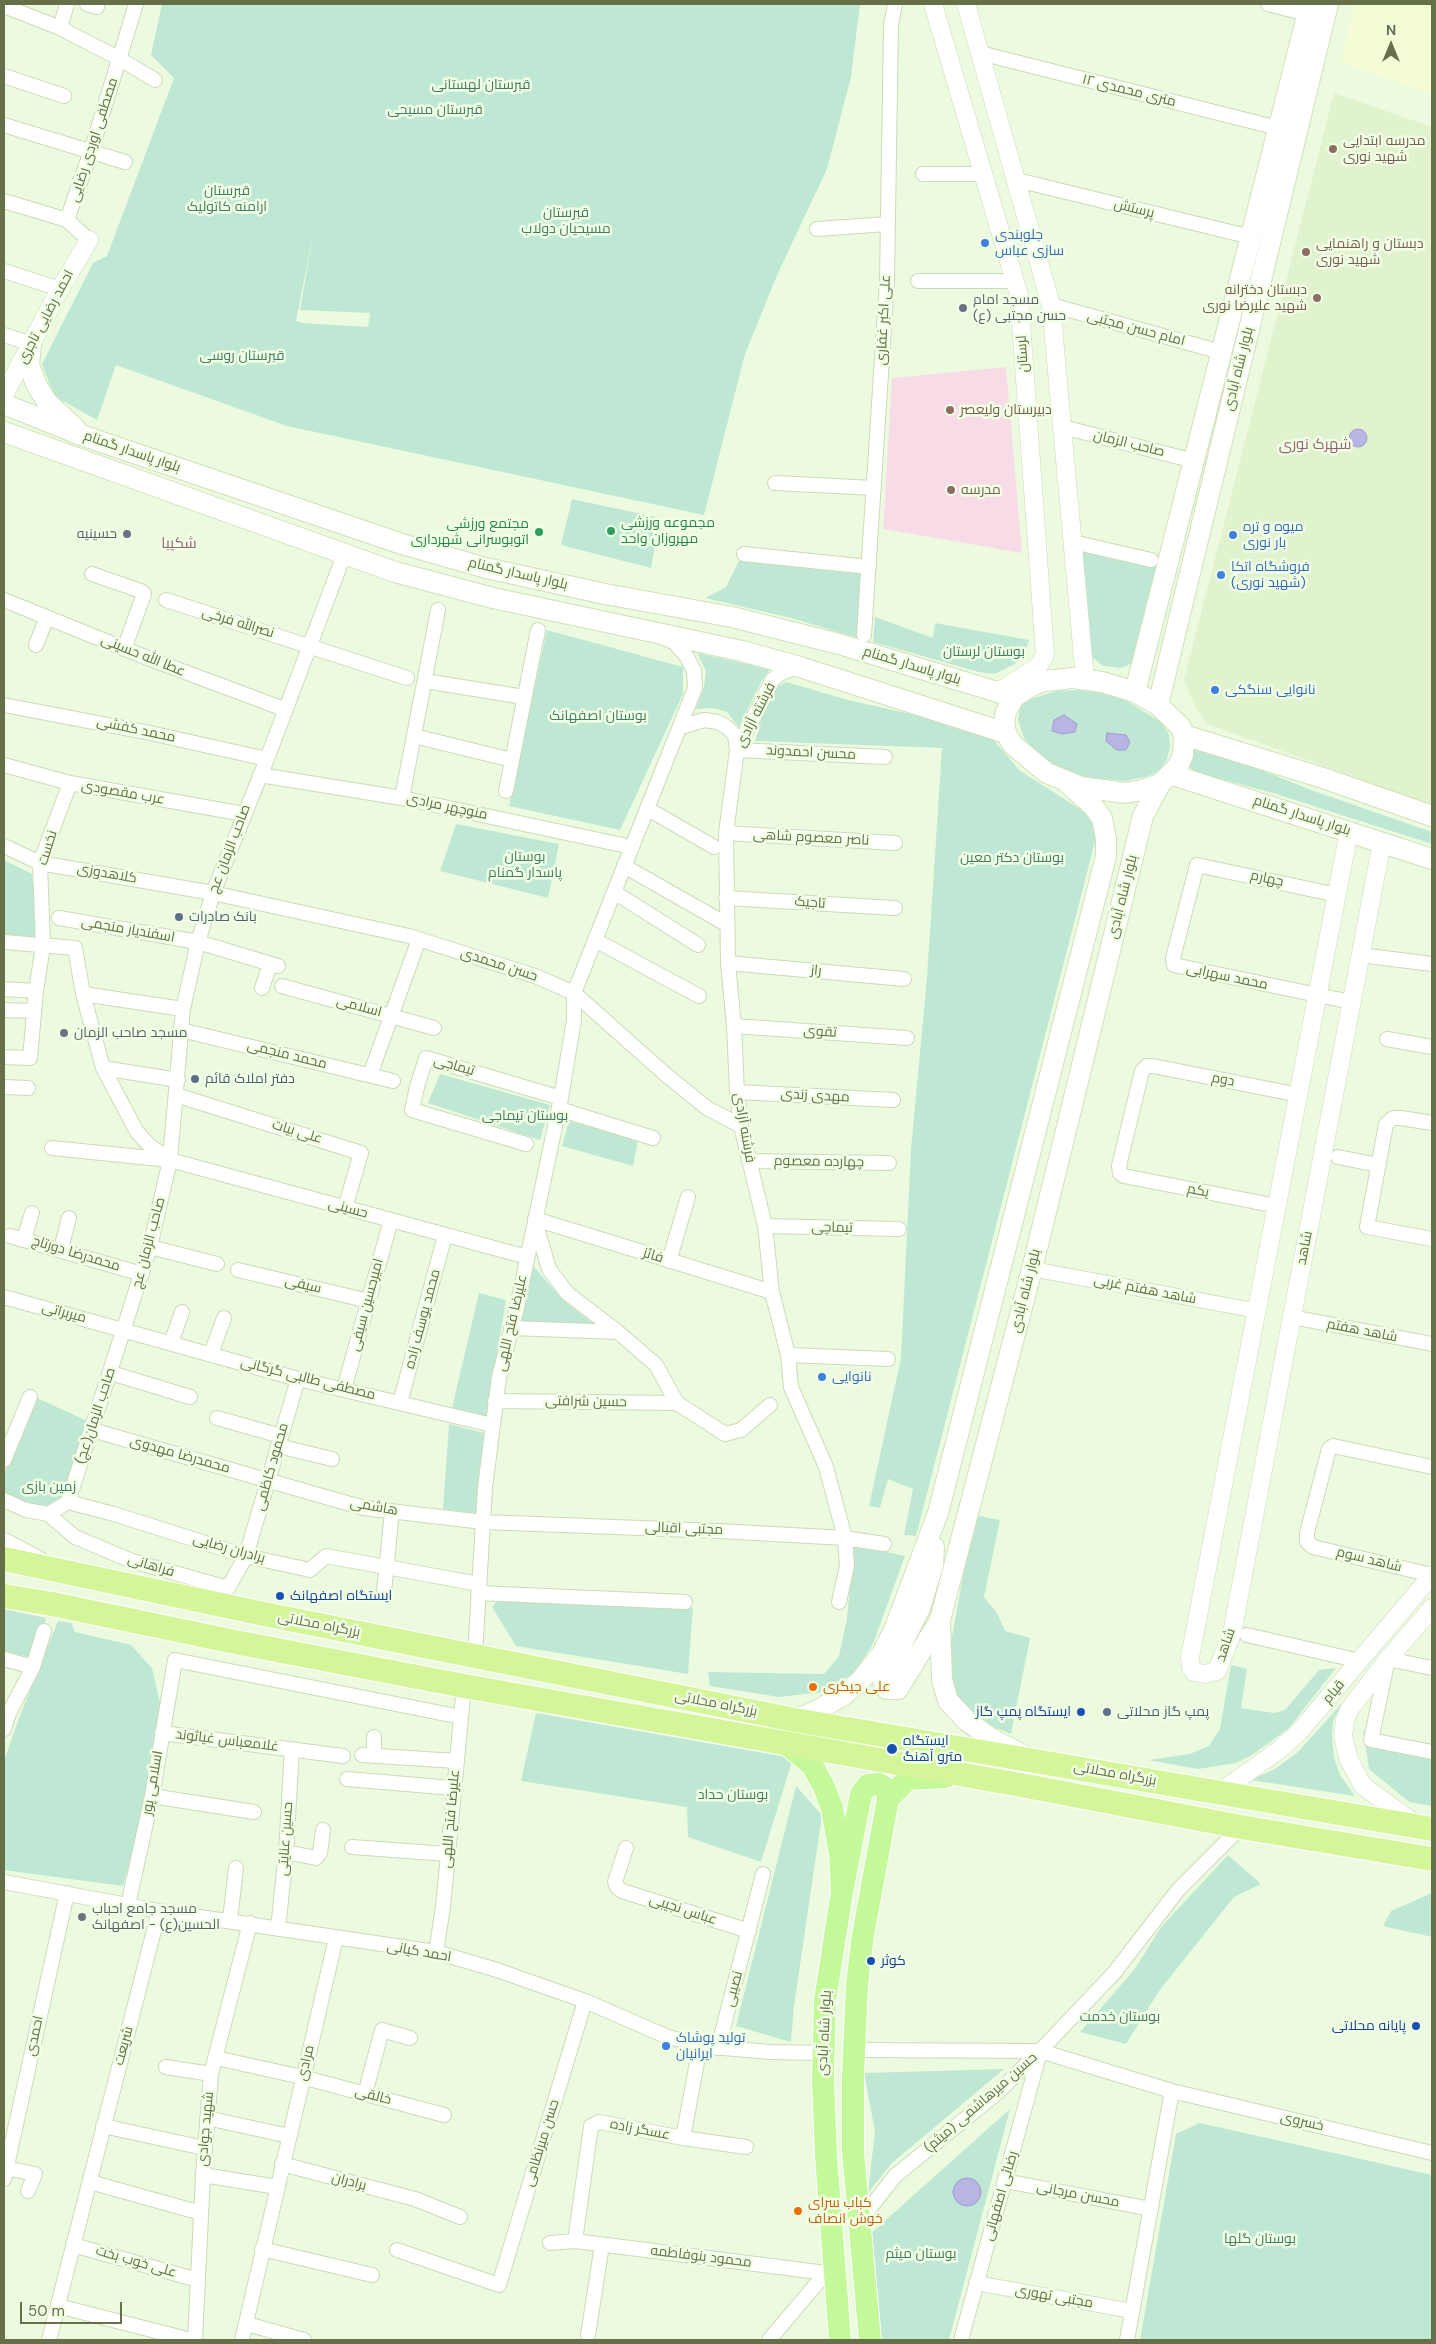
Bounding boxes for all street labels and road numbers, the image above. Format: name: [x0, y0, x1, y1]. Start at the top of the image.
street label: ۱۲ متری محمدی: [1080, 71, 1178, 111]
street label: مصطفی اوردی رضایی: [66, 76, 122, 204]
street label: پرستش: [1112, 196, 1156, 222]
street label: احمد رضایی تاجری: [14, 267, 78, 367]
street label: علی اکبر غفاری: [873, 274, 895, 366]
street label: امام حسن مجتبی: [1085, 308, 1187, 350]
street label: بلوار شاه آبادی: [1220, 325, 1258, 413]
street label: لرستان: [1013, 335, 1033, 373]
street label: صاحب الزمان: [1092, 427, 1166, 461]
street label: بلوار پاسدار گمنام: [81, 428, 183, 476]
street label: بلوار پاسدار گمنام: [467, 554, 569, 594]
street label: نصرالله فرخی: [200, 604, 276, 642]
street label: عطا الله حسینی: [98, 631, 188, 681]
street label: بلوار پاسدار گمنام: [861, 643, 963, 689]
street label: فرشته آزادی: [732, 680, 780, 750]
street label: محمد کفشی: [95, 713, 177, 747]
street label: محسن احمدوند: [766, 742, 856, 764]
street label: عرب مقصودی: [80, 777, 166, 809]
street label: منوچهر مرادی: [405, 790, 489, 824]
street label: بلوار پاسدار گمنام: [1251, 792, 1353, 840]
street label: صاحب الزمان عج: [205, 802, 255, 896]
street label: ناصر معصوم شاهی: [752, 827, 870, 849]
street label: نخست: [35, 828, 61, 868]
street label: بلوار شاه آبادی: [1104, 853, 1142, 941]
street label: کلاهدوزی: [76, 860, 138, 888]
street label: چهارم: [1249, 867, 1285, 891]
street label: تاجیک: [794, 894, 826, 912]
street label: اسفندیار منجمی: [80, 914, 176, 946]
street label: حسن محمدی: [458, 945, 540, 985]
street label: محمد سهرابی: [1185, 960, 1269, 994]
street label: راز: [810, 962, 822, 980]
street label: اسلامی: [335, 993, 383, 1021]
street label: تقوی: [803, 1022, 837, 1042]
street label: محمد منجمی: [245, 1037, 329, 1073]
street label: تیماجی: [432, 1052, 476, 1080]
street label: دوم: [1210, 1070, 1236, 1090]
street label: مهدی زندی: [780, 1086, 850, 1106]
street label: فرشته آزادی: [730, 1092, 758, 1164]
street label: علی بیات: [270, 1116, 324, 1148]
street label: چهارده معصوم: [774, 1153, 864, 1171]
street label: یکم: [1186, 1181, 1210, 1201]
street label: صاحب الزمان عج: [129, 1196, 169, 1290]
street label: حسینی: [326, 1196, 370, 1222]
street label: تیماچی: [811, 1219, 853, 1237]
street label: شاهد: [1293, 1230, 1317, 1266]
street label: محمدرضا دورتاج: [30, 1233, 122, 1275]
street label: فائز: [641, 1245, 665, 1267]
street label: بلوار شاه آبادی: [1007, 1247, 1045, 1335]
street label: امیرحسین سیفی: [347, 1257, 387, 1353]
street label: محمد یوسف زاده: [402, 1267, 444, 1371]
street label: شاهد هفتم غربی: [1092, 1272, 1198, 1308]
street label: سیفی: [283, 1273, 323, 1297]
street label: علیرضا فتح‌ اللهی: [493, 1273, 531, 1373]
street label: میربراتی: [40, 1299, 88, 1327]
street label: شاهد هفتم: [1325, 1316, 1399, 1346]
street label: مصطفی طالبی گرگانی: [239, 1354, 377, 1404]
street label: صاحب الزمان(عج): [73, 1366, 119, 1466]
street label: حسین شرافتی: [545, 1393, 627, 1411]
street label: محمود کاظمی: [251, 1421, 293, 1513]
street label: محمدرضا مهدوی: [128, 1433, 232, 1477]
street label: هاشمی: [349, 1495, 399, 1519]
street label: مجتبی اقبالی: [644, 1519, 724, 1539]
street label: برادران رضایی: [191, 1531, 267, 1567]
street label: شاهد سوم: [1335, 1544, 1403, 1576]
street label: فراهانی: [126, 1551, 176, 1581]
street label: بزرگراه محلاتی: [276, 1609, 362, 1641]
street label: شاهد: [1212, 1626, 1240, 1664]
street label: قیام: [1319, 1677, 1349, 1707]
street label: بزرگراه محلاتی: [673, 1688, 759, 1720]
street label: غلامعباس غیاثوند: [174, 1726, 280, 1756]
street label: اسلامی پور: [139, 1749, 167, 1817]
street label: بزرگراه محلاتی: [1072, 1758, 1158, 1790]
street label: علیرضا فتح اللهی: [438, 1769, 464, 1869]
street label: حسین عنایتی: [275, 1801, 297, 1877]
street label: عباس نجیبی: [647, 1891, 719, 1929]
street label: احمد کیانی: [385, 1938, 453, 1966]
street label: نصیبی: [721, 1969, 747, 2009]
street label: بلوار شاه آبادی: [814, 1990, 836, 2076]
street label: احمدی: [23, 2014, 47, 2058]
street label: شریعت: [111, 2025, 137, 2067]
street label: مرادی: [294, 2043, 318, 2083]
street label: حسین میرهاشمی (میثم): [921, 2049, 1041, 2157]
street label: خالقی: [353, 2083, 393, 2109]
street label: شهید جوادی: [194, 2091, 218, 2167]
street label: حسن میرنظامی: [521, 2097, 563, 2189]
street label: خسروی: [1279, 2109, 1325, 2135]
street label: عسگر زاده: [609, 2116, 671, 2144]
street label: رضائی اصفهانی: [980, 2149, 1022, 2243]
street label: برادران: [330, 2169, 368, 2195]
street label: محسن مرجانی: [1035, 2179, 1121, 2211]
street label: علی خوب بخت: [94, 2242, 178, 2282]
street label: محمود بنوفاطمه: [649, 2242, 753, 2272]
street label: مجتبی تهوری: [1014, 2282, 1094, 2312]

